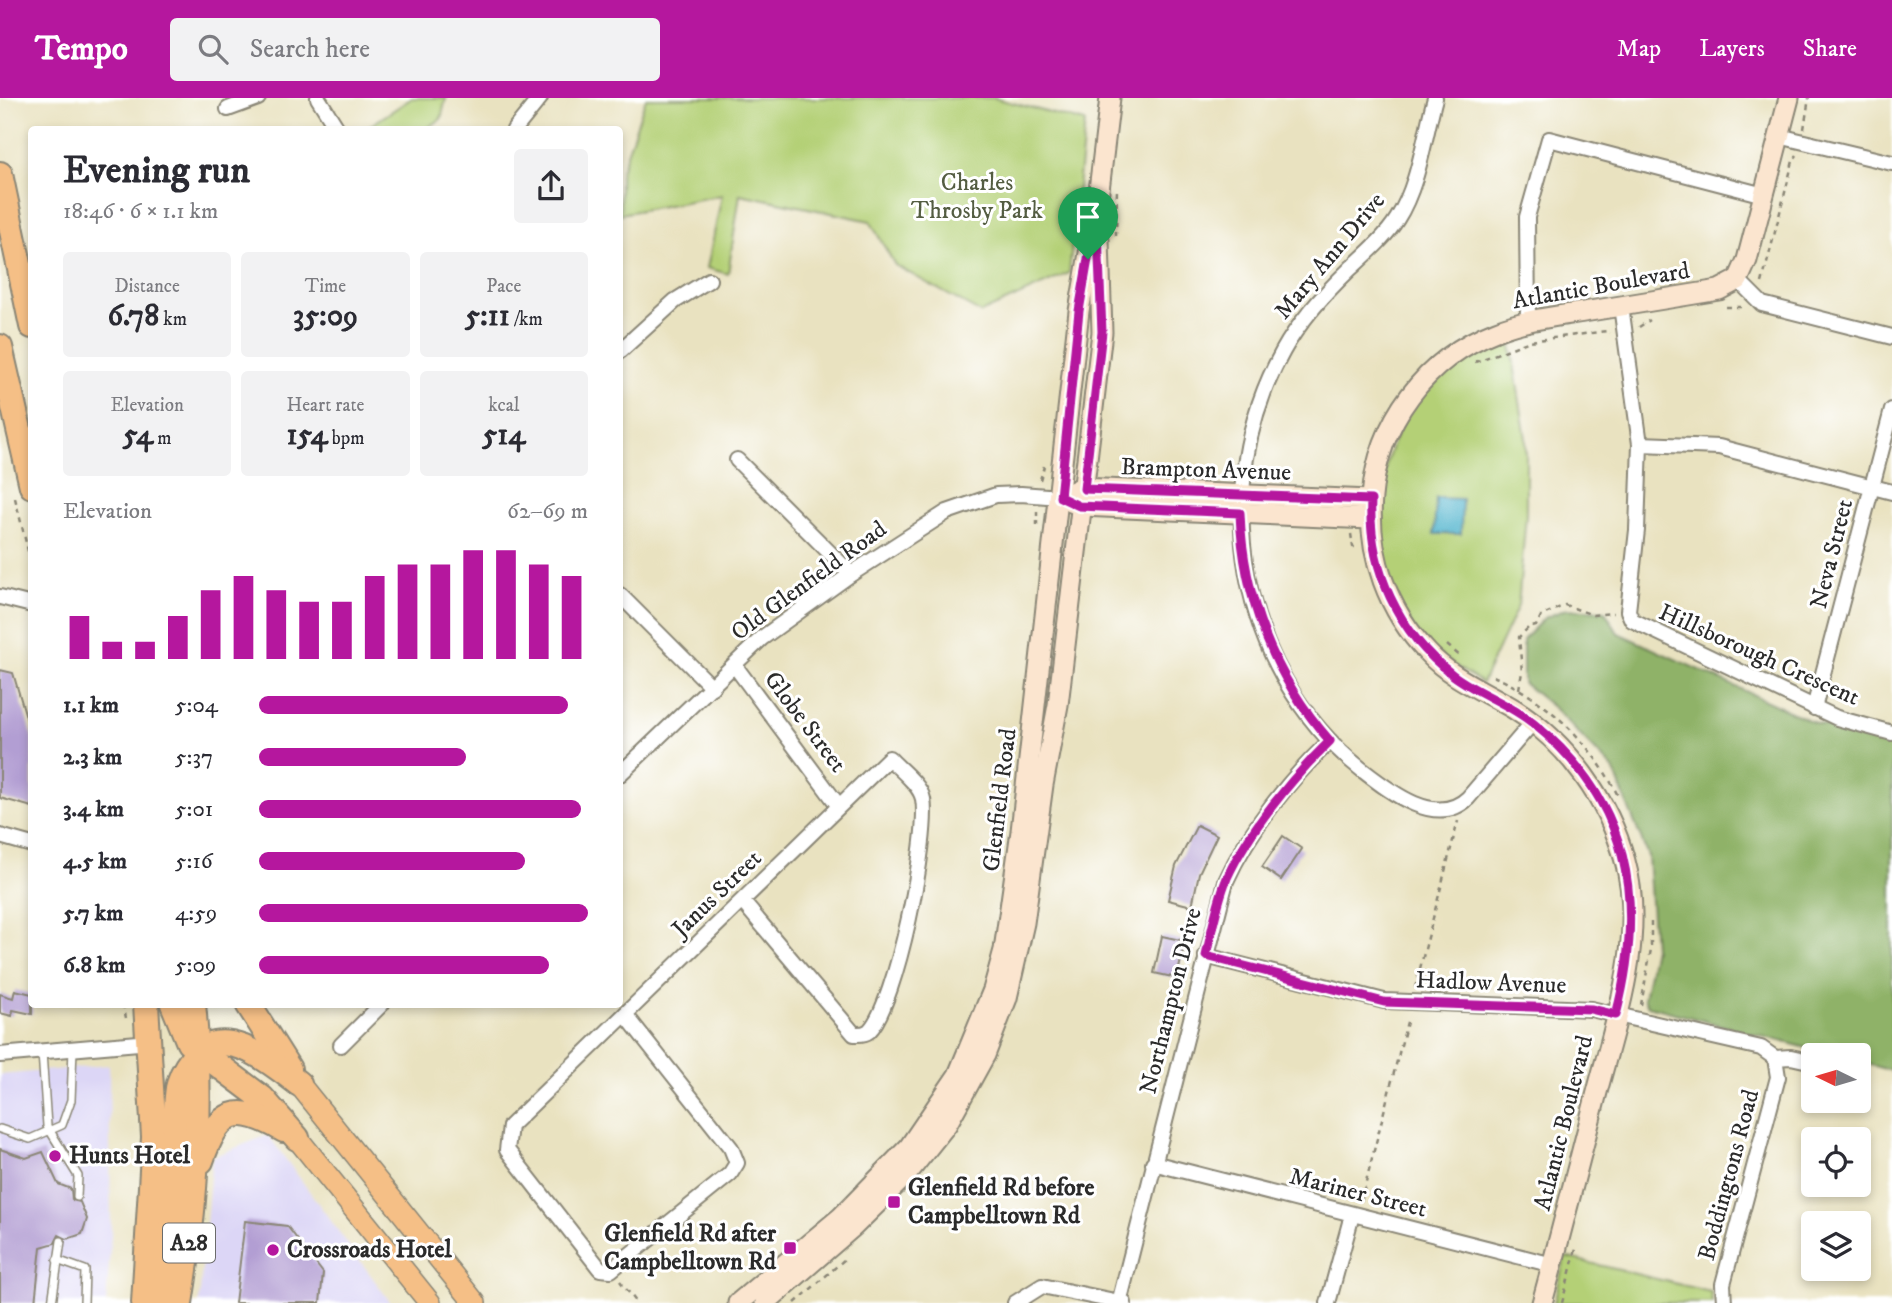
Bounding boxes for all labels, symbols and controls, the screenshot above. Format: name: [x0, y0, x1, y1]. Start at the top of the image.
search box: [170, 18, 660, 81]
text: Tempo: [35, 29, 128, 70]
icon: search: [194, 30, 232, 68]
text: Search here: [250, 33, 370, 66]
text: Map: [1617, 34, 1661, 64]
text: Layers: [1699, 34, 1765, 64]
text: Share: [1803, 34, 1857, 64]
text: Evening run: [63, 147, 250, 195]
button: share: [514, 149, 588, 223]
park label: Charles Throsby Park: [911, 168, 1043, 226]
street label: Mary Ann Drive: [1268, 186, 1392, 326]
pin: [1058, 187, 1118, 259]
text: 18:46 · 6 × 1.1 km: [63, 197, 218, 226]
icon: arrive: [1069, 198, 1107, 236]
street label: Atlantic Boulevard: [1510, 256, 1692, 316]
text: Distance: [114, 275, 180, 298]
text: Time: [305, 275, 346, 298]
text: Pace: [486, 275, 521, 298]
text: 6.78: [107, 298, 159, 335]
text: 35:09: [293, 298, 358, 335]
text: 5:11: [465, 298, 510, 335]
text: km: [159, 308, 187, 331]
text: /km: [510, 308, 543, 331]
text: Elevation: [110, 394, 184, 417]
text: Heart rate: [287, 394, 364, 417]
text: kcal: [488, 394, 519, 417]
text: 54: [123, 417, 153, 454]
text: 154: [286, 417, 328, 454]
text: 514: [482, 417, 525, 454]
text: m: [153, 427, 172, 450]
text: bpm: [328, 427, 365, 450]
street label: Brampton Avenue: [1120, 452, 1292, 488]
street label: Neva Street: [1804, 496, 1860, 612]
text: Elevation: [63, 497, 152, 526]
text: 62–69 m: [507, 497, 588, 526]
street label: Old Glenfield Road: [725, 514, 893, 648]
street label: Hillsborough Crescent: [1654, 597, 1864, 713]
street label: Globe Street: [757, 666, 853, 779]
text: 1.1 km: [63, 691, 119, 720]
text: 5:04: [175, 691, 218, 720]
street label: Glenfield Road: [976, 727, 1024, 873]
text: 2.3 km: [63, 743, 122, 772]
text: 5:37: [175, 743, 213, 772]
text: 3.4 km: [63, 795, 124, 824]
text: 5:01: [175, 795, 213, 824]
street label: Janus Street: [664, 844, 768, 946]
text: 4.5 km: [63, 847, 127, 876]
text: 5:16: [175, 847, 213, 876]
text: 5.7 km: [63, 899, 124, 928]
text: 4:59: [175, 899, 217, 928]
street label: Northampton Drive: [1133, 905, 1209, 1097]
text: 6.8 km: [63, 951, 126, 980]
text: 5:09: [175, 951, 216, 980]
street label: Hadlow Avenue: [1415, 965, 1567, 1001]
street label: Atlantic Boulevard: [1528, 1032, 1600, 1214]
north arrow: [1801, 1043, 1871, 1113]
map controls: [1801, 1043, 1871, 1281]
street label: Boddingtons Road: [1692, 1086, 1766, 1264]
button: locate: [1801, 1127, 1871, 1197]
place label: Hunts Hotel: [69, 1141, 191, 1171]
marker: Hunts Hotel: [47, 1148, 63, 1164]
street label: Mariner Street: [1286, 1161, 1430, 1225]
place label: Glenfield Rd before Campbelltown Rd: [908, 1173, 1094, 1231]
marker: Glenfield Rd before Campbelltown Rd: [886, 1194, 902, 1210]
button: layers: [1801, 1211, 1871, 1281]
place label: Glenfield Rd after Campbelltown Rd: [604, 1219, 777, 1277]
road number: A28: [163, 1224, 215, 1262]
place label: Crossroads Hotel: [287, 1235, 452, 1265]
marker: Glenfield Rd after Campbelltown Rd: [782, 1240, 798, 1256]
marker: Crossroads Hotel: [265, 1242, 281, 1258]

